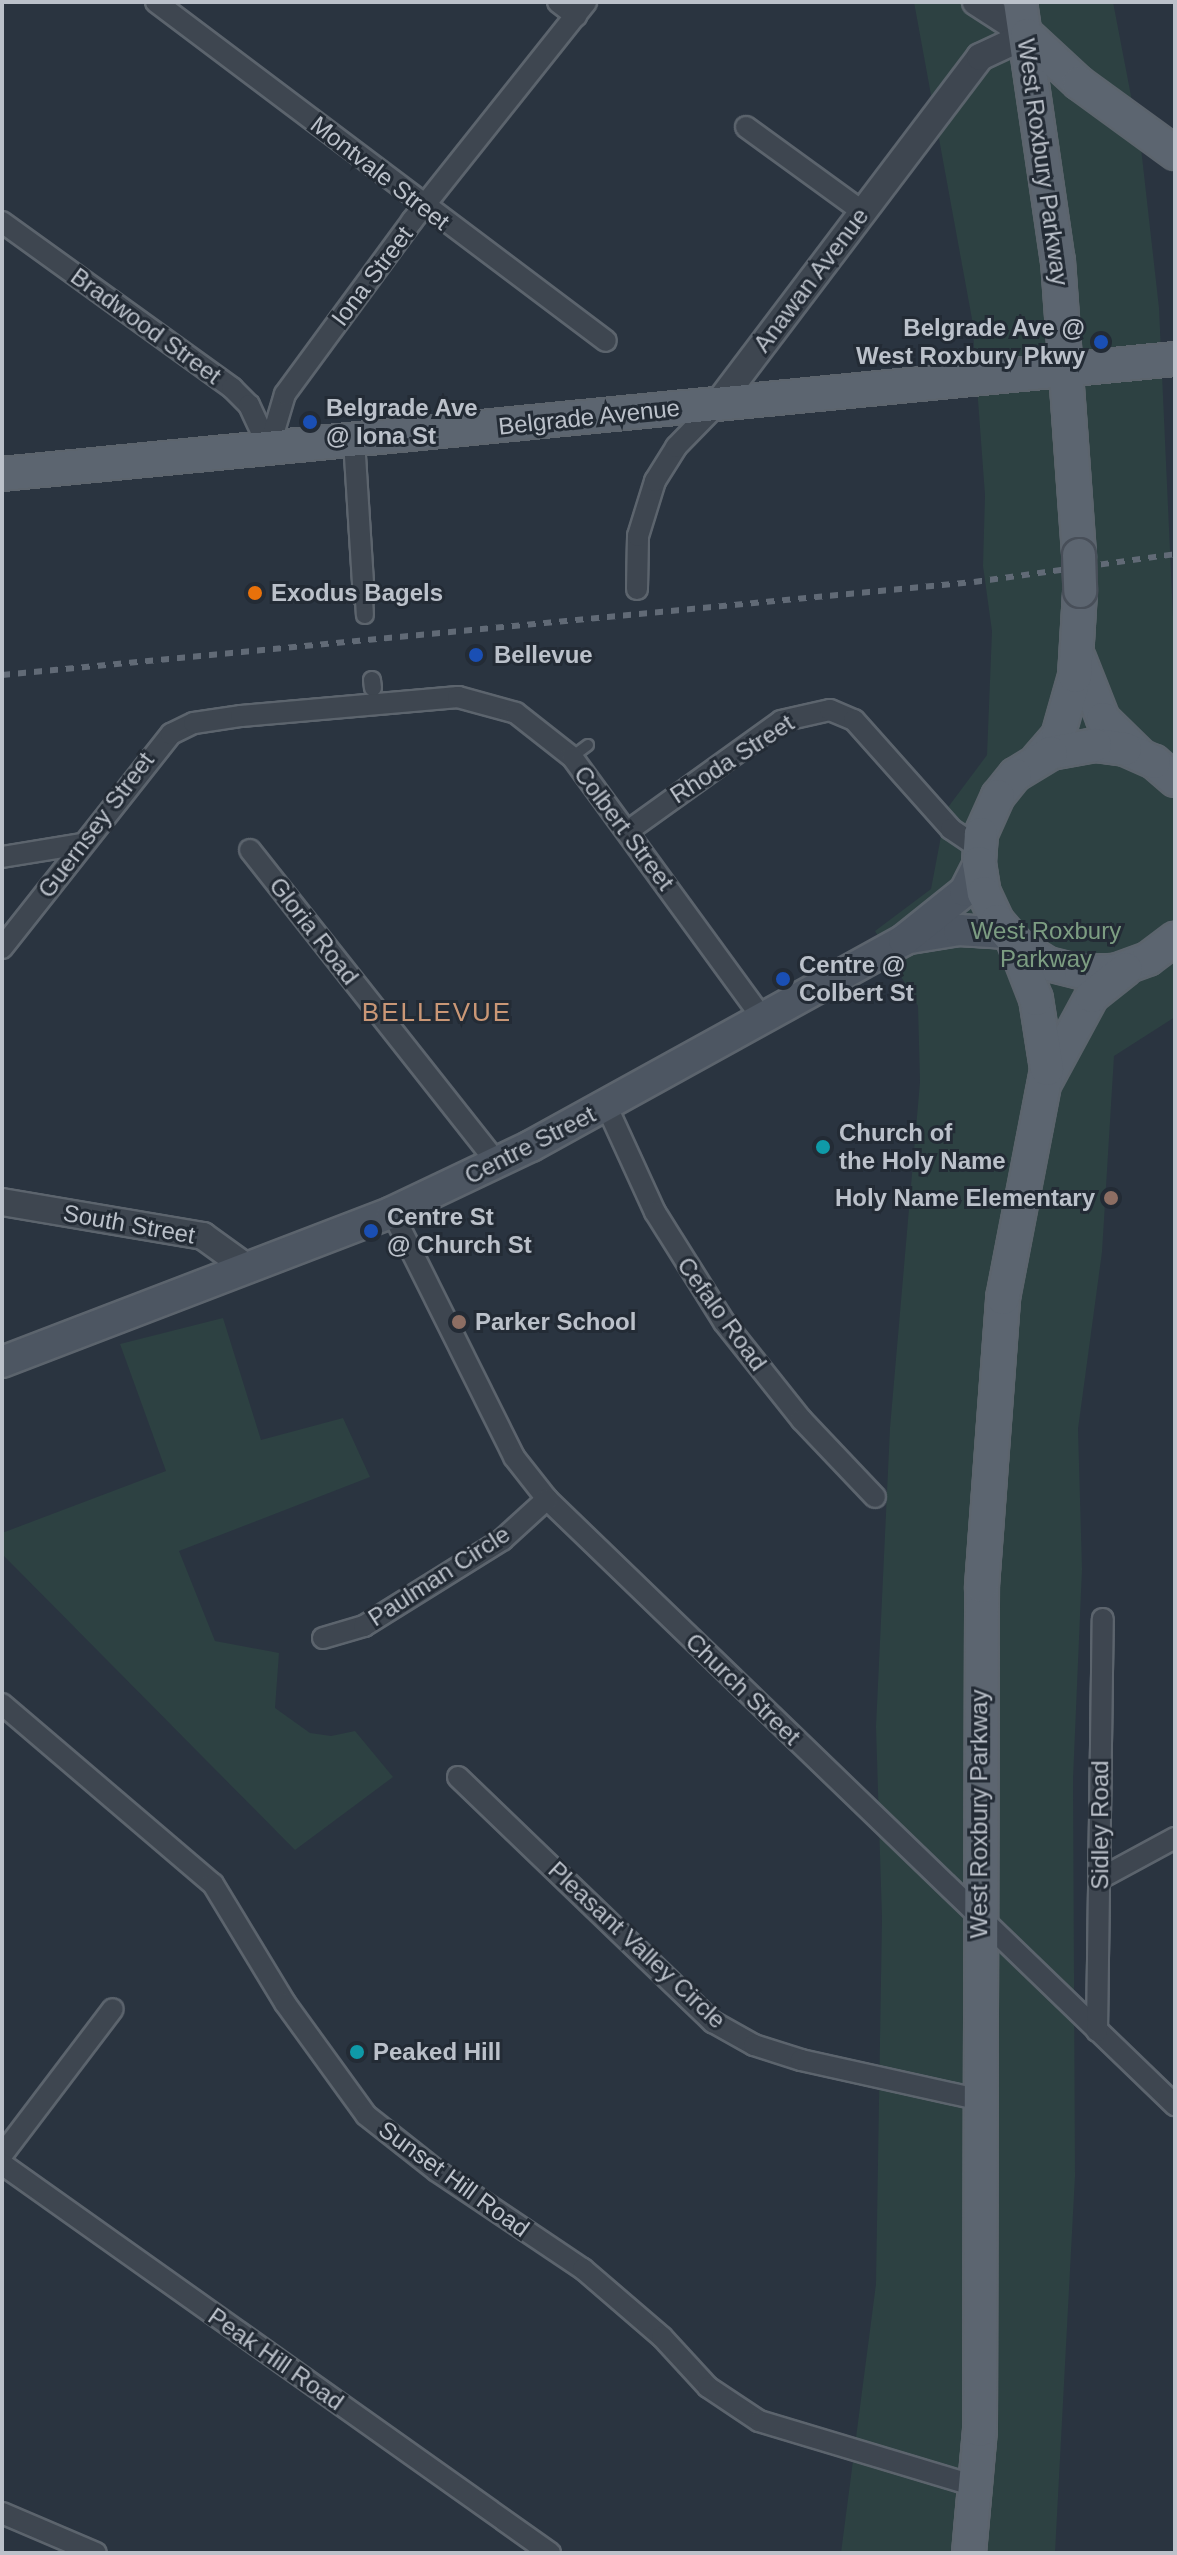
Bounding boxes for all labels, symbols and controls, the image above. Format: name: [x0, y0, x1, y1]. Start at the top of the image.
street label: West Roxbury Parkway: [1011, 37, 1075, 287]
street label: Montvale Street: [305, 110, 455, 236]
street label: Anawan Avenue: [747, 202, 875, 358]
street label: Iona Street: [325, 220, 419, 332]
street label: Bradwood Street: [65, 262, 227, 390]
place label: Belgrade Ave @ West Roxbury Pkwy: [856, 314, 1085, 370]
marker: Belgrade Ave @ West Roxbury Pkwy: [1092, 333, 1110, 351]
street label: Belgrade Avenue: [496, 393, 682, 441]
place label: Belgrade Ave @ Iona St: [326, 394, 479, 450]
marker: Belgrade Ave @ Iona St: [301, 413, 319, 431]
place label: Exodus Bagels: [271, 579, 443, 607]
marker: Exodus Bagels: [246, 584, 264, 602]
place label: Bellevue: [494, 641, 593, 669]
marker: Bellevue: [465, 644, 487, 666]
street label: Rhoda Street: [665, 708, 799, 810]
street label: Guernsey Street: [32, 747, 160, 903]
street label: Colbert Street: [568, 760, 680, 896]
street label: Gloria Road: [263, 872, 365, 990]
park label: West Roxbury Parkway: [971, 917, 1121, 973]
place label: Centre @ Colbert St: [799, 951, 914, 1007]
marker: Centre @ Colbert St: [774, 970, 792, 988]
district label: BELLEVUE: [362, 997, 512, 1029]
street label: Centre Street: [460, 1100, 600, 1190]
place label: Church of the Holy Name: [839, 1119, 1006, 1175]
marker: Church of the Holy Name: [814, 1138, 832, 1156]
place label: Holy Name Elementary: [835, 1184, 1095, 1212]
marker: Holy Name Elementary: [1102, 1189, 1120, 1207]
street label: South Street: [61, 1198, 197, 1250]
place label: Centre St @ Church St: [387, 1203, 532, 1259]
marker: Centre St @ Church St: [362, 1222, 380, 1240]
street label: Cefalo Road: [671, 1252, 773, 1376]
place label: Parker School: [475, 1308, 636, 1336]
marker: Parker School: [450, 1313, 468, 1331]
street label: Paulman Circle: [363, 1520, 515, 1632]
street label: Church Street: [680, 1627, 806, 1751]
street label: West Roxbury Parkway: [965, 1690, 993, 1938]
street label: Sidley Road: [1086, 1760, 1114, 1890]
street label: Pleasant Valley Circle: [542, 1855, 732, 2035]
place label: Peaked Hill: [373, 2038, 501, 2066]
marker: Peaked Hill: [348, 2043, 366, 2061]
street label: Sunset Hill Road: [373, 2115, 535, 2243]
street label: Peak Hill Road: [203, 2302, 349, 2416]

